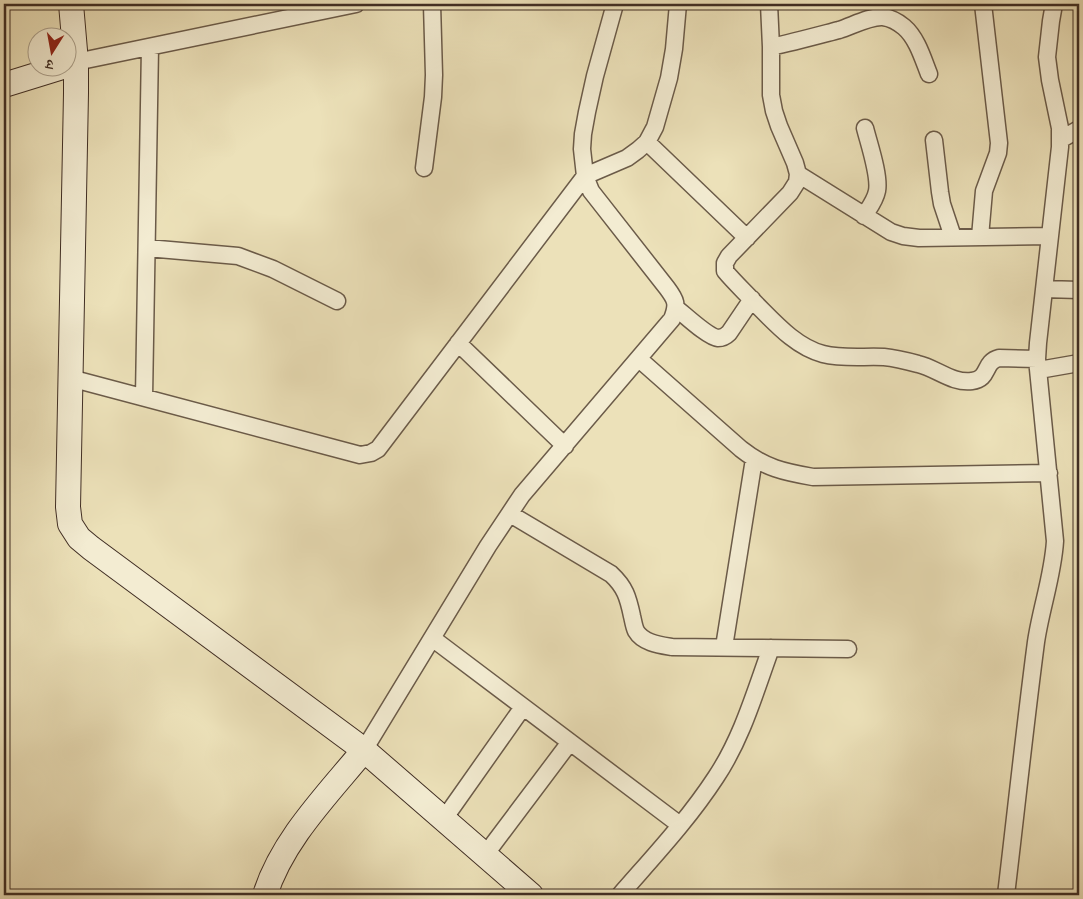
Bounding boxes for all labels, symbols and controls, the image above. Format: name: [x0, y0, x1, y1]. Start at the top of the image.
north arrow: [28, 28, 78, 78]
text: उ: [44, 55, 56, 73]

